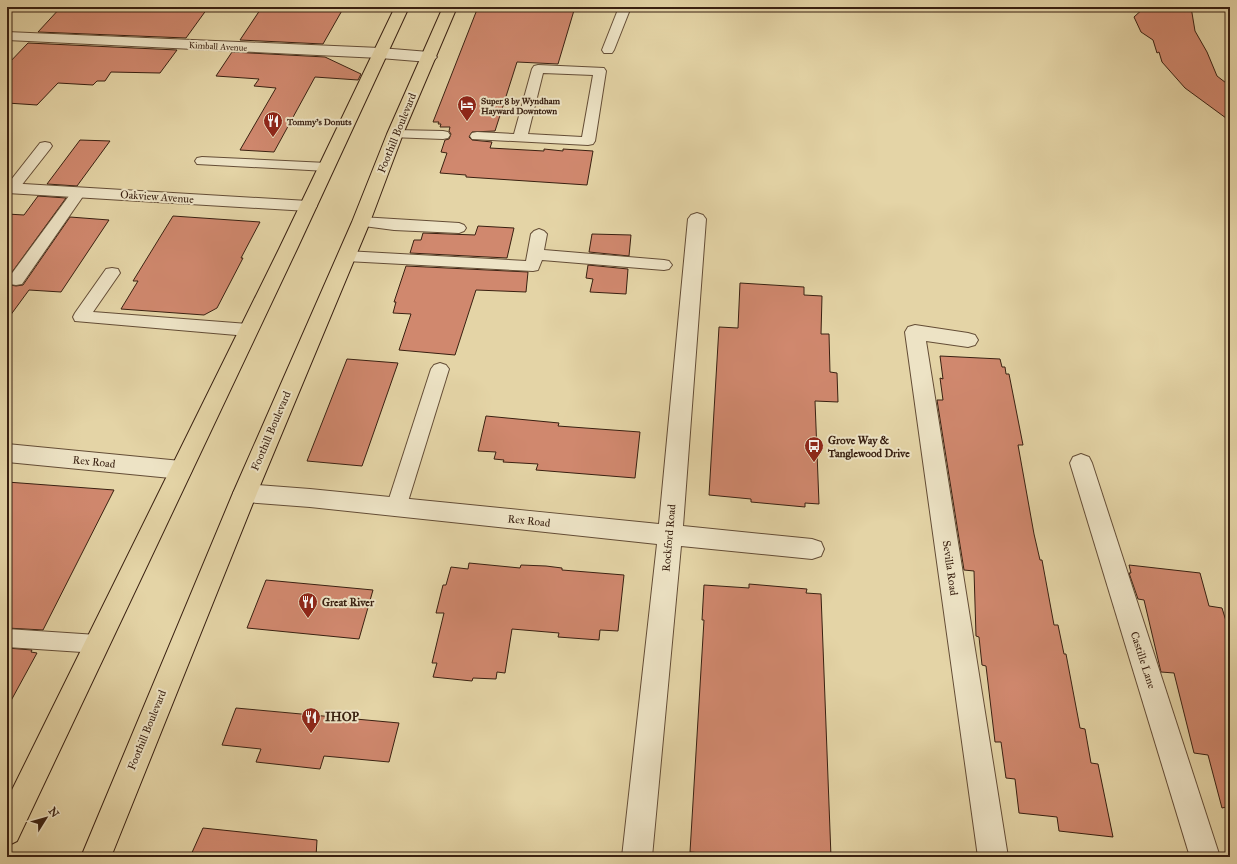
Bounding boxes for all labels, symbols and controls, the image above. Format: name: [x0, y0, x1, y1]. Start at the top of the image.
street label: Kimball Avenue: [189, 39, 248, 53]
street label: Foothill Boulevard: [375, 91, 419, 175]
hotel icon: Super 8 by Wyndham Hayward Downtown: [456, 94, 478, 122]
place label: Super 8 by Wyndham Hayward Downtown: [481, 95, 560, 117]
restaurant icon: Tommy's Donuts: [262, 110, 284, 138]
place label: Tommy's Donuts: [286, 116, 352, 128]
street label: Oakview Avenue: [120, 188, 195, 206]
street label: Foothill Boulevard: [248, 389, 294, 473]
place label: Grove Way & Tanglewood Drive: [827, 434, 910, 460]
bus stop icon: Grove Way & Tanglewood Drive: [803, 435, 825, 463]
street label: Rex Road: [72, 453, 116, 471]
street label: Rockford Road: [660, 503, 678, 572]
street label: Rex Road: [507, 512, 551, 530]
street label: Sevilla Road: [940, 540, 960, 597]
restaurant icon: Great River: [297, 591, 319, 619]
place label: Great River: [322, 596, 375, 609]
street label: Castille Lane: [1128, 630, 1158, 691]
street label: Foothill Boulevard: [125, 688, 169, 772]
restaurant icon: IHOP: [300, 706, 322, 734]
place label: IHOP: [325, 709, 359, 725]
north arrow: [26, 798, 66, 838]
text: N: [46, 805, 62, 820]

